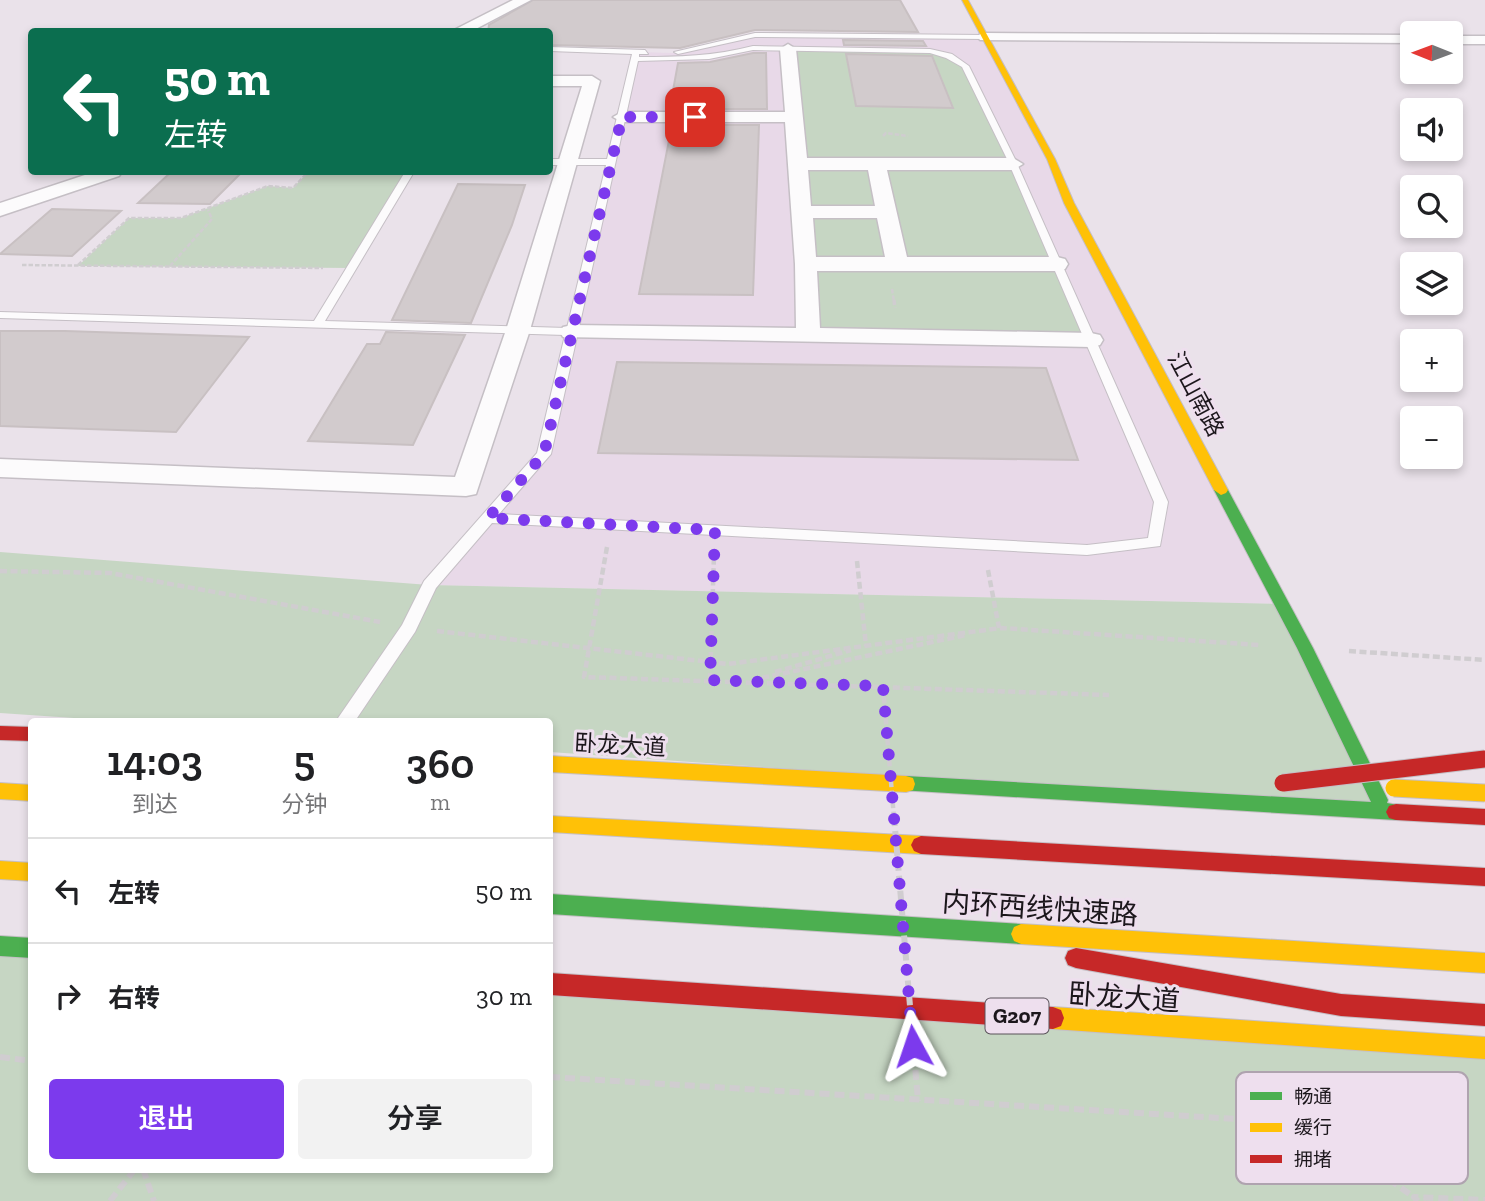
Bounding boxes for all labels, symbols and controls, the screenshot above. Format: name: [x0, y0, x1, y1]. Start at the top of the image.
north arrow: [1400, 21, 1463, 84]
map controls: [1400, 21, 1463, 469]
text: 50 m: [164, 49, 270, 108]
icon: left: [49, 56, 140, 147]
pin: [665, 87, 725, 147]
icon: arrive: [676, 98, 714, 136]
button: sound: [1400, 98, 1463, 161]
text: 左转: [164, 116, 228, 154]
button: search: [1400, 175, 1463, 238]
button: layers: [1400, 252, 1463, 315]
button: +: [1400, 329, 1463, 392]
street label: 江山南路: [1162, 347, 1230, 441]
button: −: [1400, 406, 1463, 469]
street label: 卧龙大道: [573, 729, 667, 761]
text: 14:03: [107, 735, 203, 786]
text: 5: [293, 735, 315, 786]
text: 360: [406, 738, 474, 789]
text: m: [430, 788, 450, 816]
text: 到达: [132, 790, 178, 818]
text: 分钟: [281, 790, 327, 818]
icon: left: [49, 872, 87, 910]
text: 50 m: [475, 875, 532, 907]
text: 左转: [108, 877, 160, 909]
street label: 内环西线快速路: [941, 885, 1139, 932]
icon: right: [49, 977, 87, 1015]
street label: 卧龙大道: [1067, 977, 1181, 1018]
text: 30 m: [476, 980, 532, 1012]
text: 右转: [108, 982, 160, 1014]
road number: G207: [986, 998, 1048, 1034]
position arrow: [876, 1009, 950, 1083]
legend: [1236, 1072, 1468, 1184]
button: 退出: [49, 1079, 284, 1159]
button: 分享: [298, 1079, 532, 1159]
text: 畅通: [1294, 1085, 1332, 1108]
text: 缓行: [1294, 1116, 1332, 1139]
text: 拥堵: [1294, 1148, 1332, 1171]

